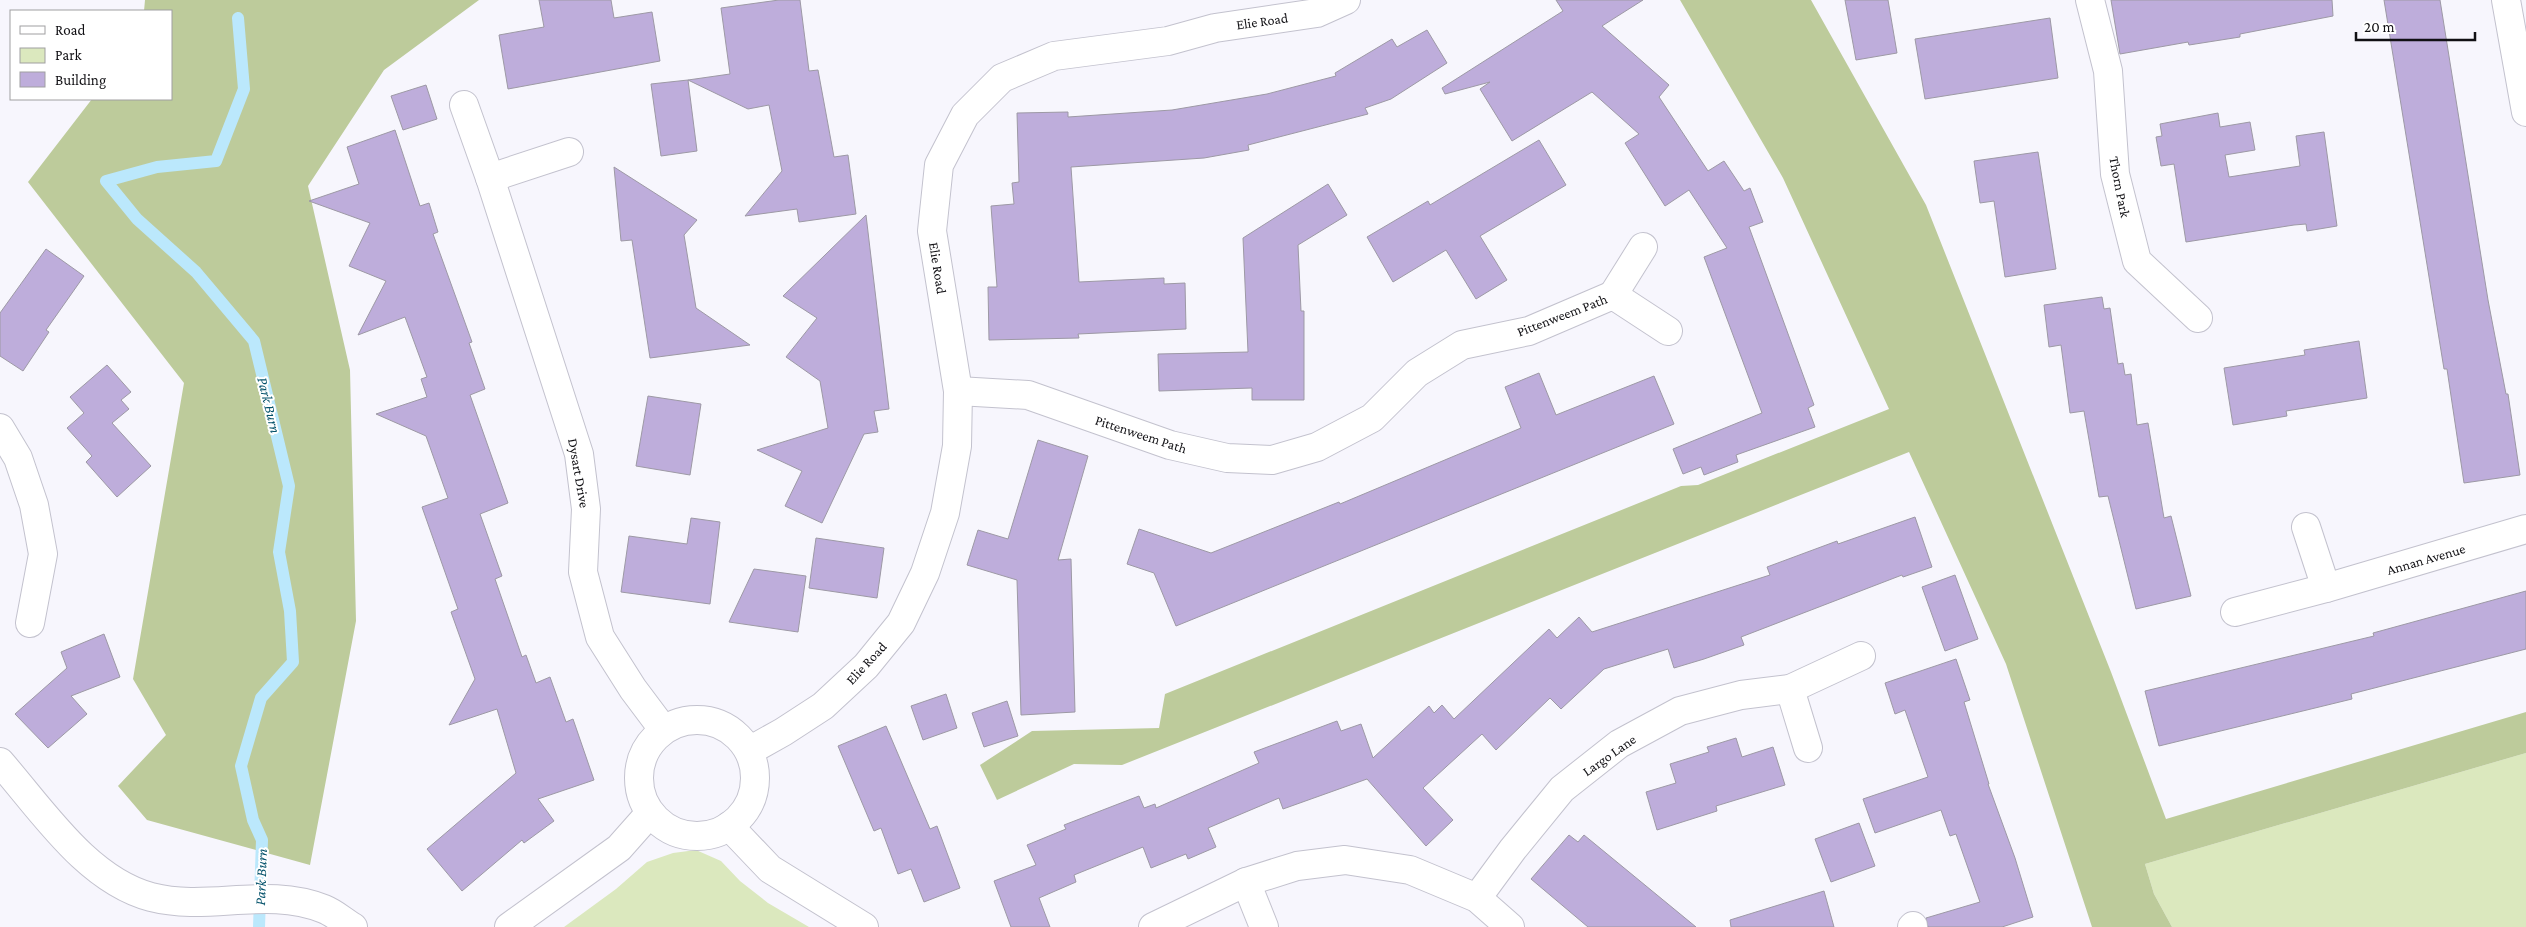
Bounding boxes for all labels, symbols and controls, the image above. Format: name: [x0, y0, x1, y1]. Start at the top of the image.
street label: Elie Road: [1235, 9, 1290, 33]
legend: [10, 10, 172, 100]
scale bar: [2356, 10, 2475, 42]
text: 20 m: [2364, 19, 2395, 35]
text: Road: [55, 22, 86, 38]
text: Park: [55, 47, 82, 63]
text: Building: [55, 72, 106, 89]
street label: Thorn Park: [2106, 155, 2134, 219]
street label: Elie Road: [926, 241, 950, 296]
street label: Pittenweem Path: [1515, 290, 1610, 340]
water label: Park Burn: [254, 375, 284, 435]
street label: Pittenweem Path: [1093, 412, 1189, 456]
street label: Dysart Drive: [565, 437, 593, 509]
street label: Annan Avenue: [2385, 540, 2467, 578]
street label: Elie Road: [842, 638, 890, 688]
street label: Largo Lane: [1579, 731, 1639, 779]
water label: Park Burn: [252, 848, 270, 906]

